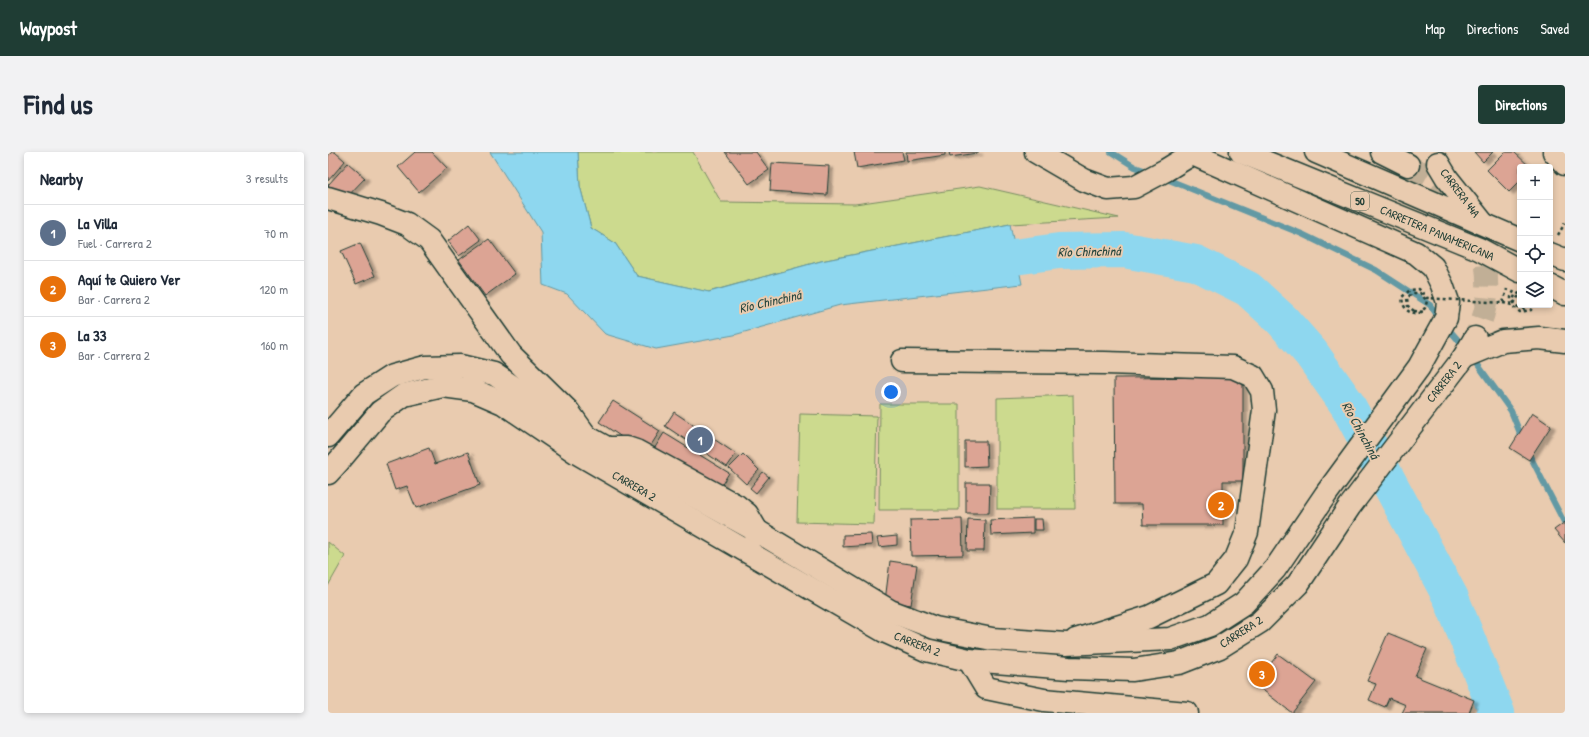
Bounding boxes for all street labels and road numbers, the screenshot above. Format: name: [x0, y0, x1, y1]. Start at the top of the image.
street label: CARRERA 44A: [1436, 165, 1485, 221]
road number: 50: [1351, 192, 1369, 210]
street label: CARRETERA PANAMERICANA: [1377, 201, 1497, 264]
street label: CARRERA 2: [1422, 357, 1465, 406]
street label: CARRERA 2: [609, 466, 660, 505]
street label: CARRERA 2: [1216, 611, 1266, 652]
street label: CARRERA 2: [892, 627, 943, 660]

